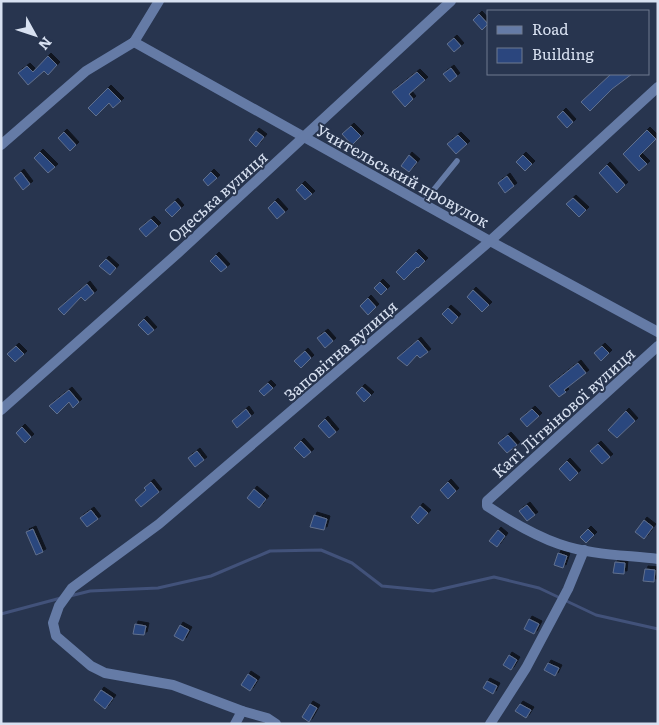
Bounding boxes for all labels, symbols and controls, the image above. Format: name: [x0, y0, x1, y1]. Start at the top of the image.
north arrow: [10, 10, 60, 60]
legend: [487, 10, 649, 75]
text: Road: [532, 17, 568, 40]
text: N: [34, 33, 57, 55]
text: Building: [532, 42, 594, 65]
street label: Учительський провулок: [312, 117, 494, 233]
street label: Одеська вулиця: [162, 145, 272, 247]
street label: Заповітна вулиця: [278, 294, 402, 406]
street label: Каті Літвінової вулиця: [486, 341, 640, 483]

